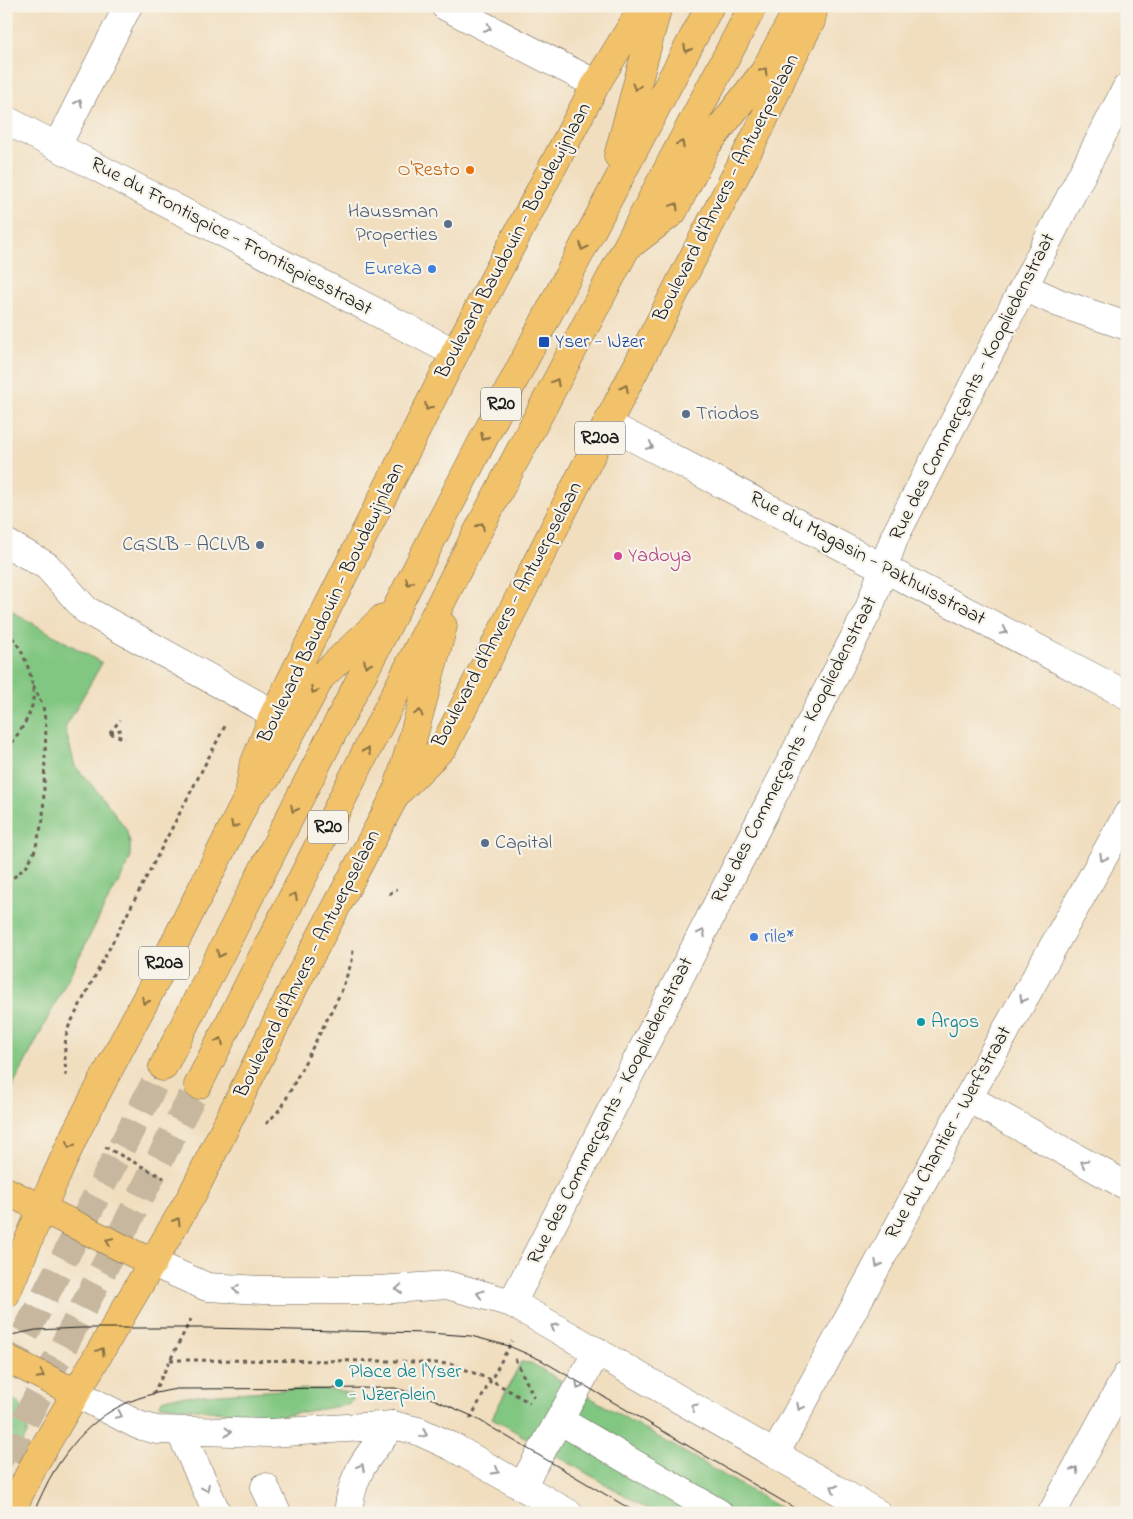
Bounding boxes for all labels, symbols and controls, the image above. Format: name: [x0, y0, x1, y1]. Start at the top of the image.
one-way arrow: [483, 22, 492, 32]
one-way arrow: [683, 44, 693, 53]
street label: Boulevard d'Anvers - Antwerpselaan: [646, 49, 807, 328]
one-way arrow: [757, 67, 767, 76]
one-way arrow: [631, 83, 642, 92]
street label: Boulevard Baudouin - Boudewijnlaan: [428, 98, 599, 385]
one-way arrow: [73, 99, 83, 108]
one-way arrow: [675, 140, 685, 149]
street label: Rue du Frontispice - Frontispiesstraat: [85, 150, 377, 324]
place label: O'Resto: [397, 156, 460, 185]
marker: O'Resto: [464, 164, 476, 176]
place label: Haussman Properties: [348, 198, 438, 250]
one-way arrow: [668, 202, 678, 211]
marker: Haussman Properties: [442, 218, 454, 230]
street label: Rue des Commerçants - Koopliedenstraat: [883, 228, 1064, 546]
one-way arrow: [579, 241, 589, 250]
place label: Eureka: [364, 255, 422, 284]
marker: Eureka: [426, 263, 438, 275]
place label: Yser - IJzer: [555, 328, 646, 357]
marker: Yser - IJzer: [537, 335, 551, 349]
one-way arrow: [550, 378, 560, 387]
one-way arrow: [619, 384, 629, 393]
road number: R20: [481, 388, 521, 420]
place label: Triodos: [696, 400, 759, 429]
one-way arrow: [424, 402, 434, 411]
marker: Triodos: [680, 408, 692, 420]
road number: R20a: [575, 422, 625, 454]
one-way arrow: [480, 432, 490, 441]
one-way arrow: [645, 440, 654, 450]
street label: Boulevard Baudouin - Boudewijnlaan: [251, 458, 413, 749]
street label: Boulevard d'Anvers - Antwerpselaan: [425, 477, 591, 754]
street label: Rue du Magasin - Pakhuisstraat: [743, 484, 991, 635]
one-way arrow: [475, 522, 485, 531]
place label: CGSLB - ACLVB: [122, 531, 250, 560]
marker: CGSLB - ACLVB: [254, 539, 266, 551]
place label: Yadoya: [628, 542, 692, 571]
marker: Yadoya: [612, 550, 624, 562]
one-way arrow: [405, 576, 415, 585]
street label: Rue des Commerçants - Koopliedenstraat: [705, 591, 886, 909]
one-way arrow: [999, 625, 1008, 635]
one-way arrow: [363, 659, 373, 668]
one-way arrow: [311, 684, 321, 693]
one-way arrow: [414, 710, 424, 718]
one-way arrow: [361, 747, 371, 756]
one-way arrow: [290, 804, 300, 813]
road number: R20: [308, 810, 348, 844]
one-way arrow: [230, 820, 240, 829]
street label: Boulevard d'Anvers - Antwerpselaan: [227, 825, 388, 1104]
place label: Capital: [495, 829, 552, 858]
marker: Capital: [479, 837, 491, 849]
one-way arrow: [1099, 852, 1109, 861]
one-way arrow: [288, 892, 298, 901]
place label: rile*: [764, 923, 794, 952]
one-way arrow: [696, 929, 706, 938]
marker: rile*: [748, 931, 760, 943]
road number: R20a: [139, 946, 189, 980]
one-way arrow: [216, 949, 226, 958]
street label: Rue des Commerçants - Koopliedenstraat: [521, 952, 702, 1270]
one-way arrow: [1020, 994, 1030, 1003]
one-way arrow: [141, 996, 151, 1005]
place label: Argos: [931, 1008, 979, 1038]
marker: Argos: [915, 1016, 927, 1028]
street label: Rue du Chantier - Werfstraat: [878, 1021, 1020, 1245]
one-way arrow: [214, 1038, 224, 1047]
one-way arrow: [66, 1140, 76, 1149]
one-way arrow: [1081, 1159, 1090, 1169]
one-way arrow: [171, 1217, 181, 1226]
one-way arrow: [105, 1237, 114, 1247]
one-way arrow: [874, 1259, 884, 1268]
one-way arrow: [232, 1283, 240, 1294]
one-way arrow: [394, 1283, 402, 1294]
one-way arrow: [476, 1290, 484, 1300]
one-way arrow: [551, 1324, 560, 1334]
one-way arrow: [94, 1348, 104, 1357]
place label: Place de l'Yser - IJzerplein: [349, 1358, 462, 1410]
one-way arrow: [36, 1369, 45, 1380]
marker: Place de l'Yser - IJzerplein: [333, 1377, 345, 1389]
one-way arrow: [575, 1381, 585, 1390]
one-way arrow: [797, 1402, 807, 1411]
one-way arrow: [690, 1403, 699, 1413]
one-way arrow: [114, 1409, 123, 1419]
one-way arrow: [225, 1427, 233, 1437]
one-way arrow: [419, 1427, 428, 1438]
one-way arrow: [355, 1463, 365, 1472]
one-way arrow: [490, 1464, 499, 1474]
one-way arrow: [1069, 1466, 1079, 1475]
one-way arrow: [199, 1483, 210, 1492]
one-way arrow: [831, 1485, 840, 1495]

